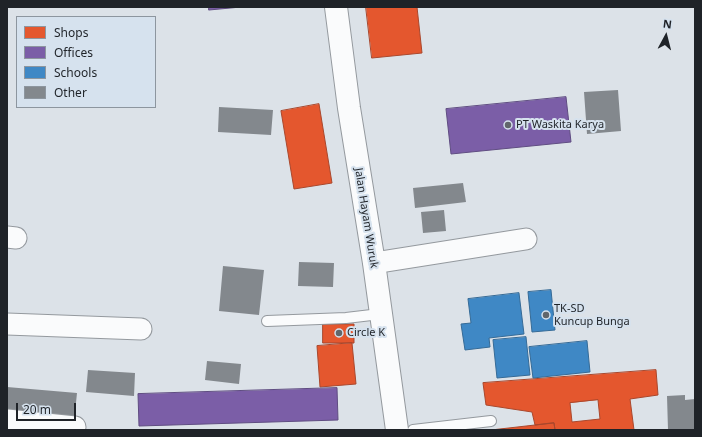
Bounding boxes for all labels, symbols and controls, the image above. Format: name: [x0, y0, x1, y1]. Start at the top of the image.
legend: [16, 16, 156, 108]
north arrow: [646, 16, 686, 56]
text: N: [662, 16, 673, 32]
text: Shops: [54, 24, 88, 41]
text: Offices: [54, 44, 93, 61]
text: Schools: [54, 64, 97, 81]
text: Other: [54, 84, 87, 101]
place label: PT Waskita Karya: [516, 118, 604, 132]
marker: PT Waskita Karya: [503, 120, 513, 130]
street label: Jalan Hayam Wuruk: [352, 167, 380, 269]
place label: TK-SD Kuncup Bunga: [554, 302, 630, 328]
marker: TK-SD Kuncup Bunga: [541, 310, 551, 320]
place label: Circle K: [347, 326, 385, 340]
marker: Circle K: [334, 328, 344, 338]
scale bar: [18, 395, 78, 421]
text: 20 m: [23, 401, 51, 418]

